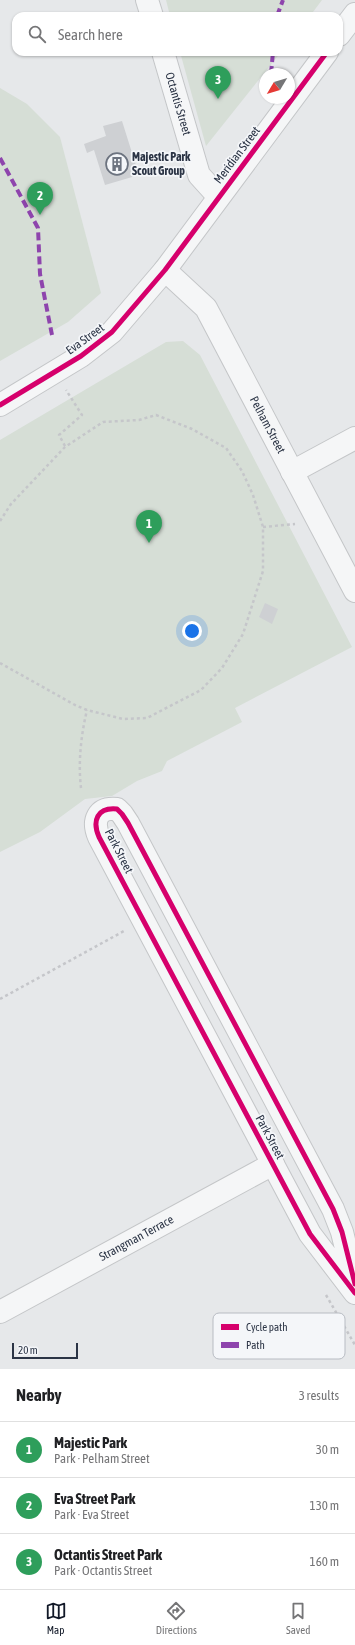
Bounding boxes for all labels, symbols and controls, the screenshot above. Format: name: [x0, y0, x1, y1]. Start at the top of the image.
search box: [12, 12, 343, 56]
icon: search: [26, 23, 48, 45]
text: Search here: [58, 26, 123, 43]
pin: 3: [205, 66, 231, 99]
north arrow: [259, 68, 295, 104]
street label: Octantis Street: [162, 71, 194, 137]
street label: Meridian Street: [211, 123, 263, 186]
place label: Majestic Park Scout Group: [132, 150, 191, 178]
building icon: Majestic Park Scout Group: [104, 151, 130, 177]
pin: 2: [27, 182, 53, 215]
street label: Eva Street: [63, 320, 107, 357]
street label: Pelham Street: [247, 394, 289, 456]
pin: 1: [136, 510, 162, 543]
your location: [182, 621, 202, 641]
street label: Park Street: [102, 826, 136, 876]
street label: Park Street: [253, 1113, 288, 1162]
street label: Strangman Terrace: [97, 1212, 176, 1264]
legend: [213, 1313, 345, 1359]
text: Cycle path: [246, 1321, 288, 1333]
text: Path: [246, 1339, 265, 1351]
scale bar: [12, 1341, 78, 1360]
text: 20 m: [18, 1344, 38, 1356]
text: Nearby: [16, 1385, 62, 1405]
text: 3 results: [299, 1388, 339, 1403]
text: Majestic Park: [54, 1434, 127, 1451]
text: 1: [26, 1442, 32, 1457]
text: 30 m: [316, 1442, 339, 1457]
text: Park · Pelham Street: [54, 1451, 150, 1466]
text: Eva Street Park: [54, 1490, 135, 1507]
text: 2: [26, 1498, 32, 1513]
text: 130 m: [310, 1498, 339, 1513]
text: Park · Eva Street: [54, 1507, 129, 1522]
text: Octantis Street Park: [54, 1546, 162, 1563]
text: 3: [26, 1554, 32, 1569]
text: 160 m: [310, 1554, 339, 1569]
text: Park · Octantis Street: [54, 1563, 152, 1578]
tab: Map: [45, 1600, 67, 1636]
tab: Directions: [156, 1600, 197, 1636]
tab: Saved: [286, 1600, 310, 1636]

